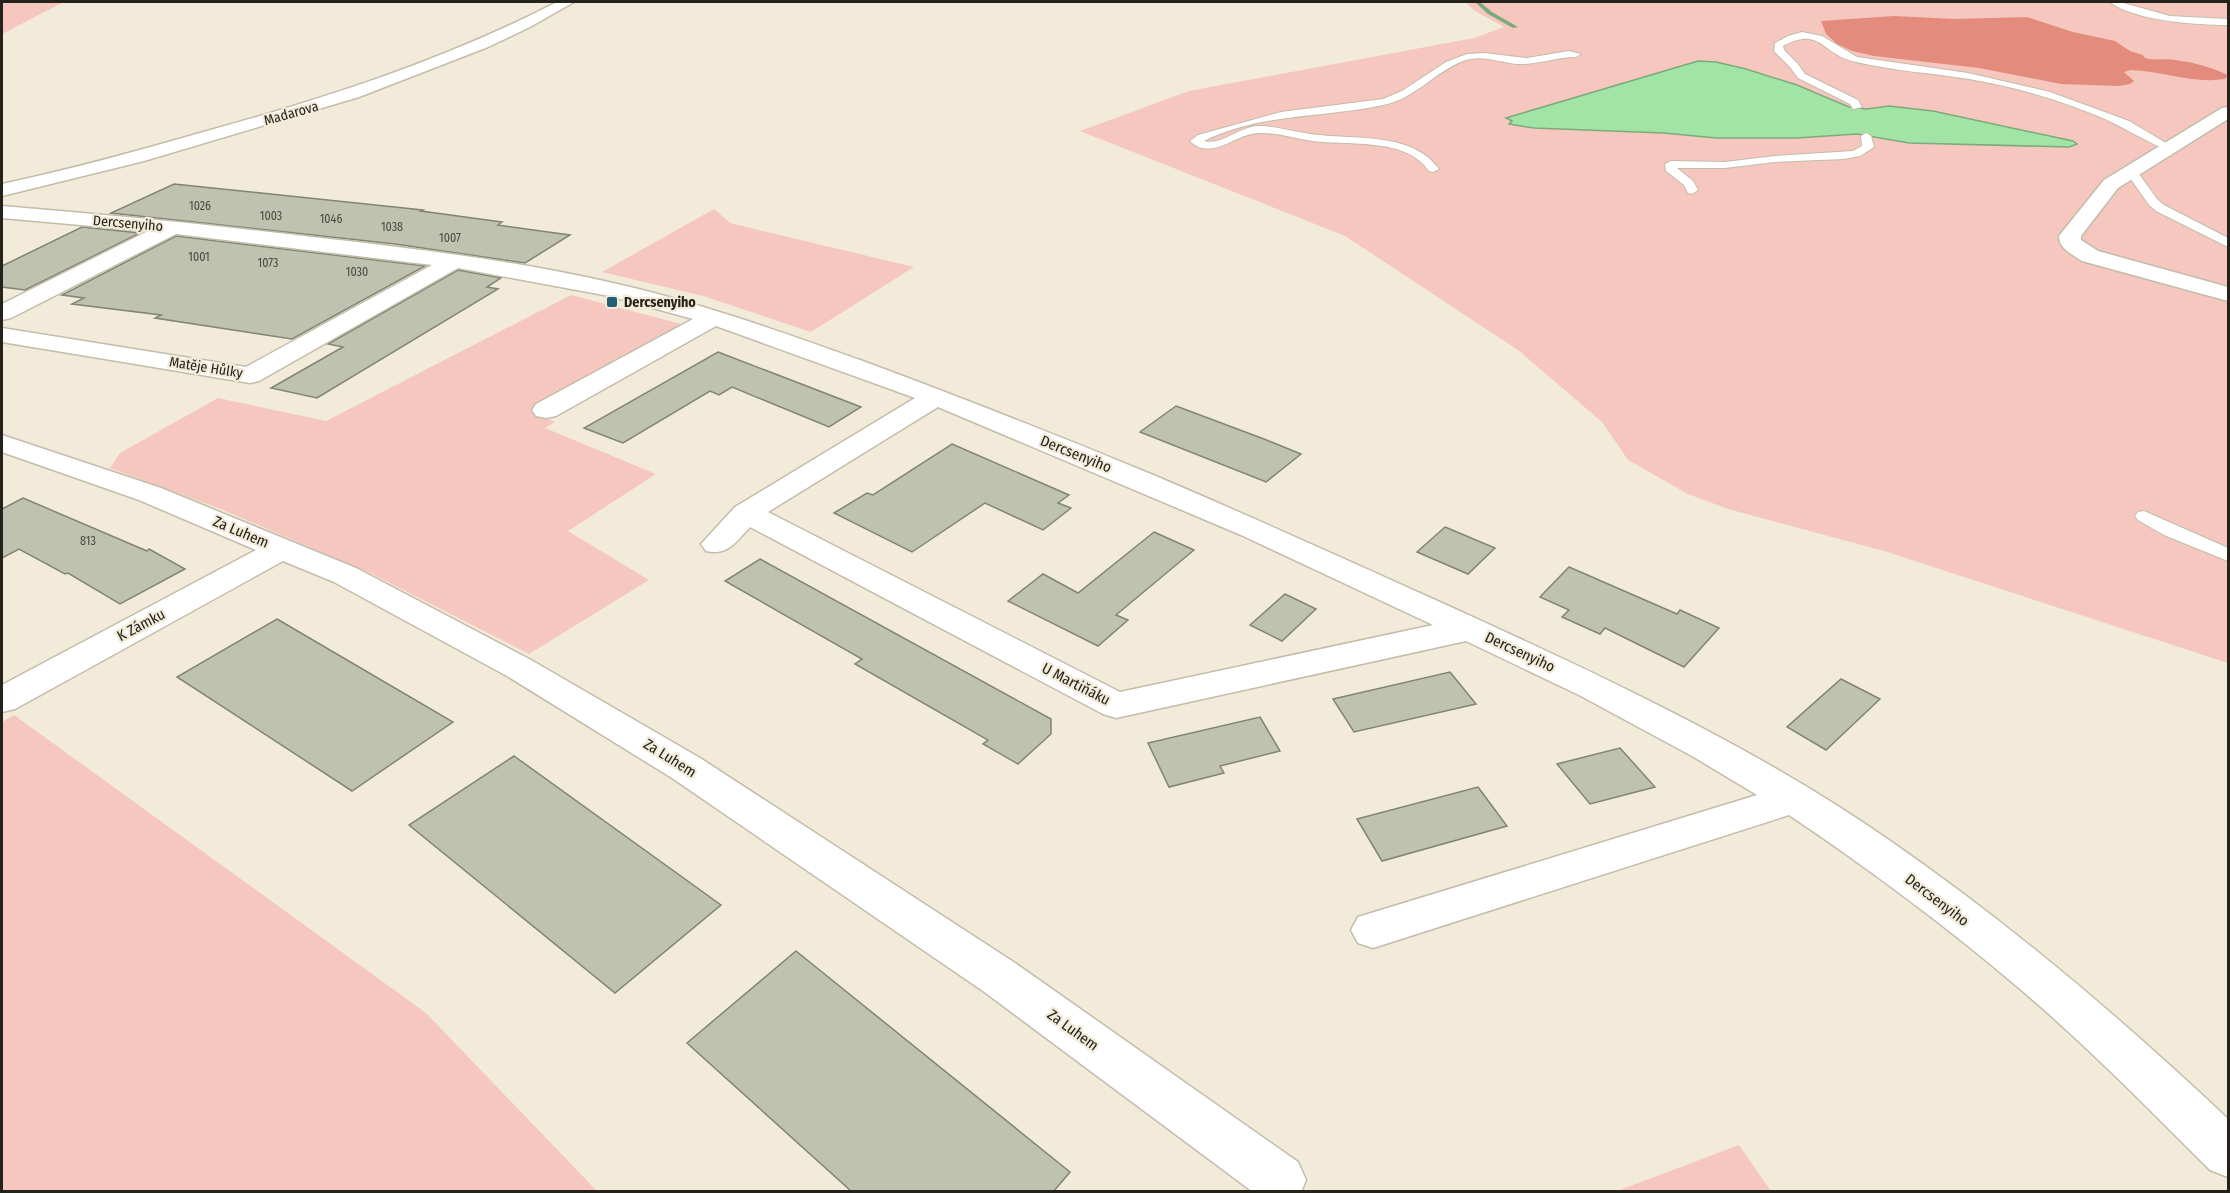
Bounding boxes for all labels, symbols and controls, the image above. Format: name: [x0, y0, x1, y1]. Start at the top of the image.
street label: Madarova: [262, 98, 320, 129]
house number: 1026: [189, 199, 211, 213]
house number: 1003: [260, 209, 282, 223]
street label: Dercsenyiho: [92, 212, 164, 235]
house number: 1046: [320, 212, 342, 226]
house number: 1038: [381, 220, 403, 234]
house number: 1007: [439, 231, 461, 245]
house number: 1001: [188, 250, 210, 264]
house number: 1073: [258, 256, 278, 270]
house number: 1030: [346, 265, 368, 279]
place label: Dercsenyiho: [624, 294, 696, 311]
marker: Dercsenyiho: [605, 295, 619, 309]
street label: Matěje Hůlky: [168, 353, 245, 382]
street label: Dercsenyiho: [1038, 432, 1114, 476]
street label: Za Luhem: [210, 512, 272, 552]
house number: 813: [80, 534, 96, 548]
street label: K Zámku: [114, 605, 168, 645]
street label: Dercsenyiho: [1482, 628, 1558, 676]
street label: U Martiňáku: [1039, 659, 1113, 709]
street label: Za Luhem: [640, 735, 700, 781]
street label: Dercsenyiho: [1902, 870, 1973, 930]
street label: Za Luhem: [1044, 1005, 1102, 1055]

